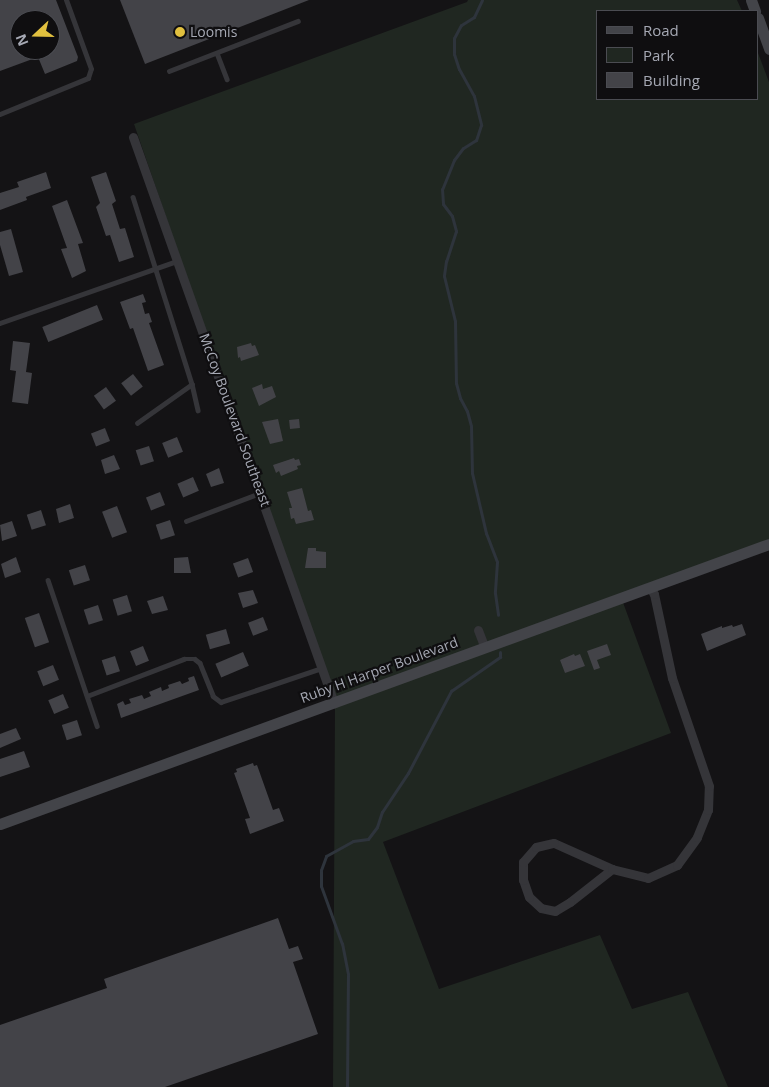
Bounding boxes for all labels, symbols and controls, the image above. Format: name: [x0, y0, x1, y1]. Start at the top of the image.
north arrow: [10, 10, 60, 60]
legend: [596, 10, 759, 100]
text: Road: [643, 20, 679, 40]
place label: Loomis: [190, 24, 237, 40]
marker: Loomis: [174, 26, 186, 38]
text: N: [11, 31, 32, 49]
text: Park: [643, 45, 674, 65]
text: Building: [643, 70, 700, 90]
street label: McCoy Boulevard Southeast: [196, 331, 274, 509]
street label: Ruby H Harper Boulevard: [298, 634, 460, 706]

